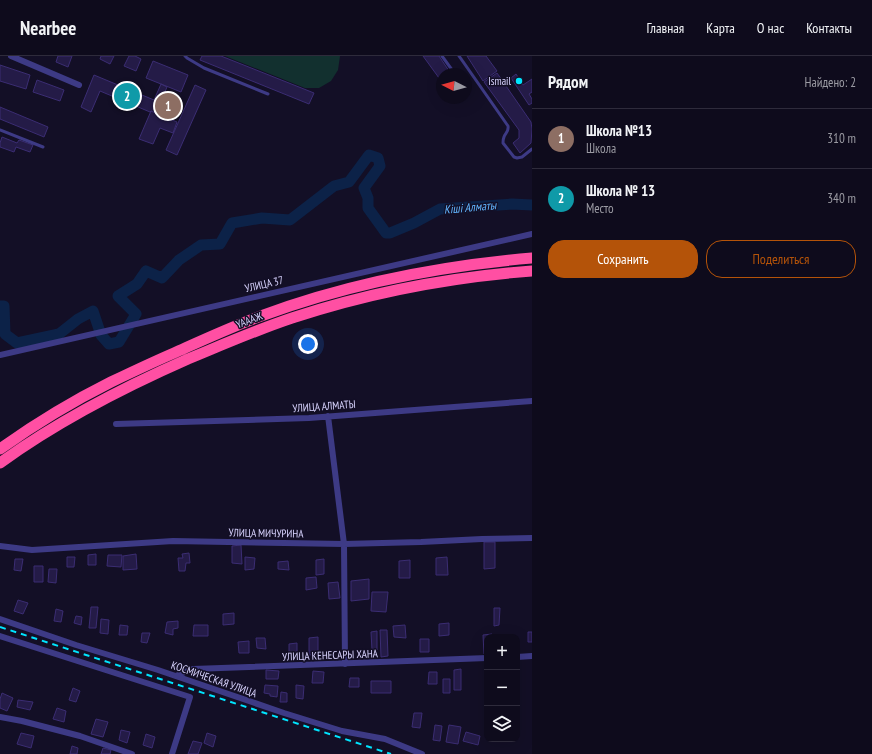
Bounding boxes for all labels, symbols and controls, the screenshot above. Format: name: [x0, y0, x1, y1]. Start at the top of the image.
text: Nearbee: [20, 16, 77, 40]
text: Главная: [646, 19, 684, 37]
text: Карта: [706, 19, 735, 37]
text: О нас: [757, 19, 784, 37]
text: Контакты: [806, 19, 852, 37]
north arrow: [436, 68, 472, 104]
text: Рядом: [548, 71, 588, 93]
place label: Ismail: [488, 74, 511, 88]
text: Найдено: 2: [805, 74, 856, 91]
marker: Ismail: [514, 76, 524, 86]
pin: 2: [114, 81, 140, 111]
pin: 1: [155, 91, 181, 121]
text: Школа №13: [586, 121, 652, 140]
text: 1: [558, 130, 564, 147]
text: 310 m: [827, 130, 856, 147]
text: Школа: [586, 140, 616, 157]
text: Школа № 13: [586, 181, 655, 200]
text: 2: [558, 190, 564, 207]
text: 340 m: [827, 190, 856, 207]
water label: Кіші Алматы: [443, 197, 498, 217]
text: Место: [586, 200, 614, 217]
button: Сохранить: [548, 240, 698, 278]
button: Поделиться: [706, 240, 856, 278]
street label: УЛИЦА 37: [243, 273, 285, 295]
street label: ҮАААЖ: [234, 308, 265, 331]
your location: [298, 334, 318, 354]
street label: УЛИЦА АЛМАТЫ: [292, 397, 356, 415]
street label: УЛИЦА МИЧУРИНА: [228, 525, 304, 541]
map controls: [484, 634, 520, 742]
button: +: [484, 634, 520, 670]
street label: УЛИЦА КЕНЕСАРЫ ХАНА: [282, 646, 379, 664]
street label: КОСМИЧЕСКАЯ УЛИЦА: [169, 658, 259, 700]
button: −: [484, 670, 520, 706]
button: layers: [484, 706, 520, 742]

